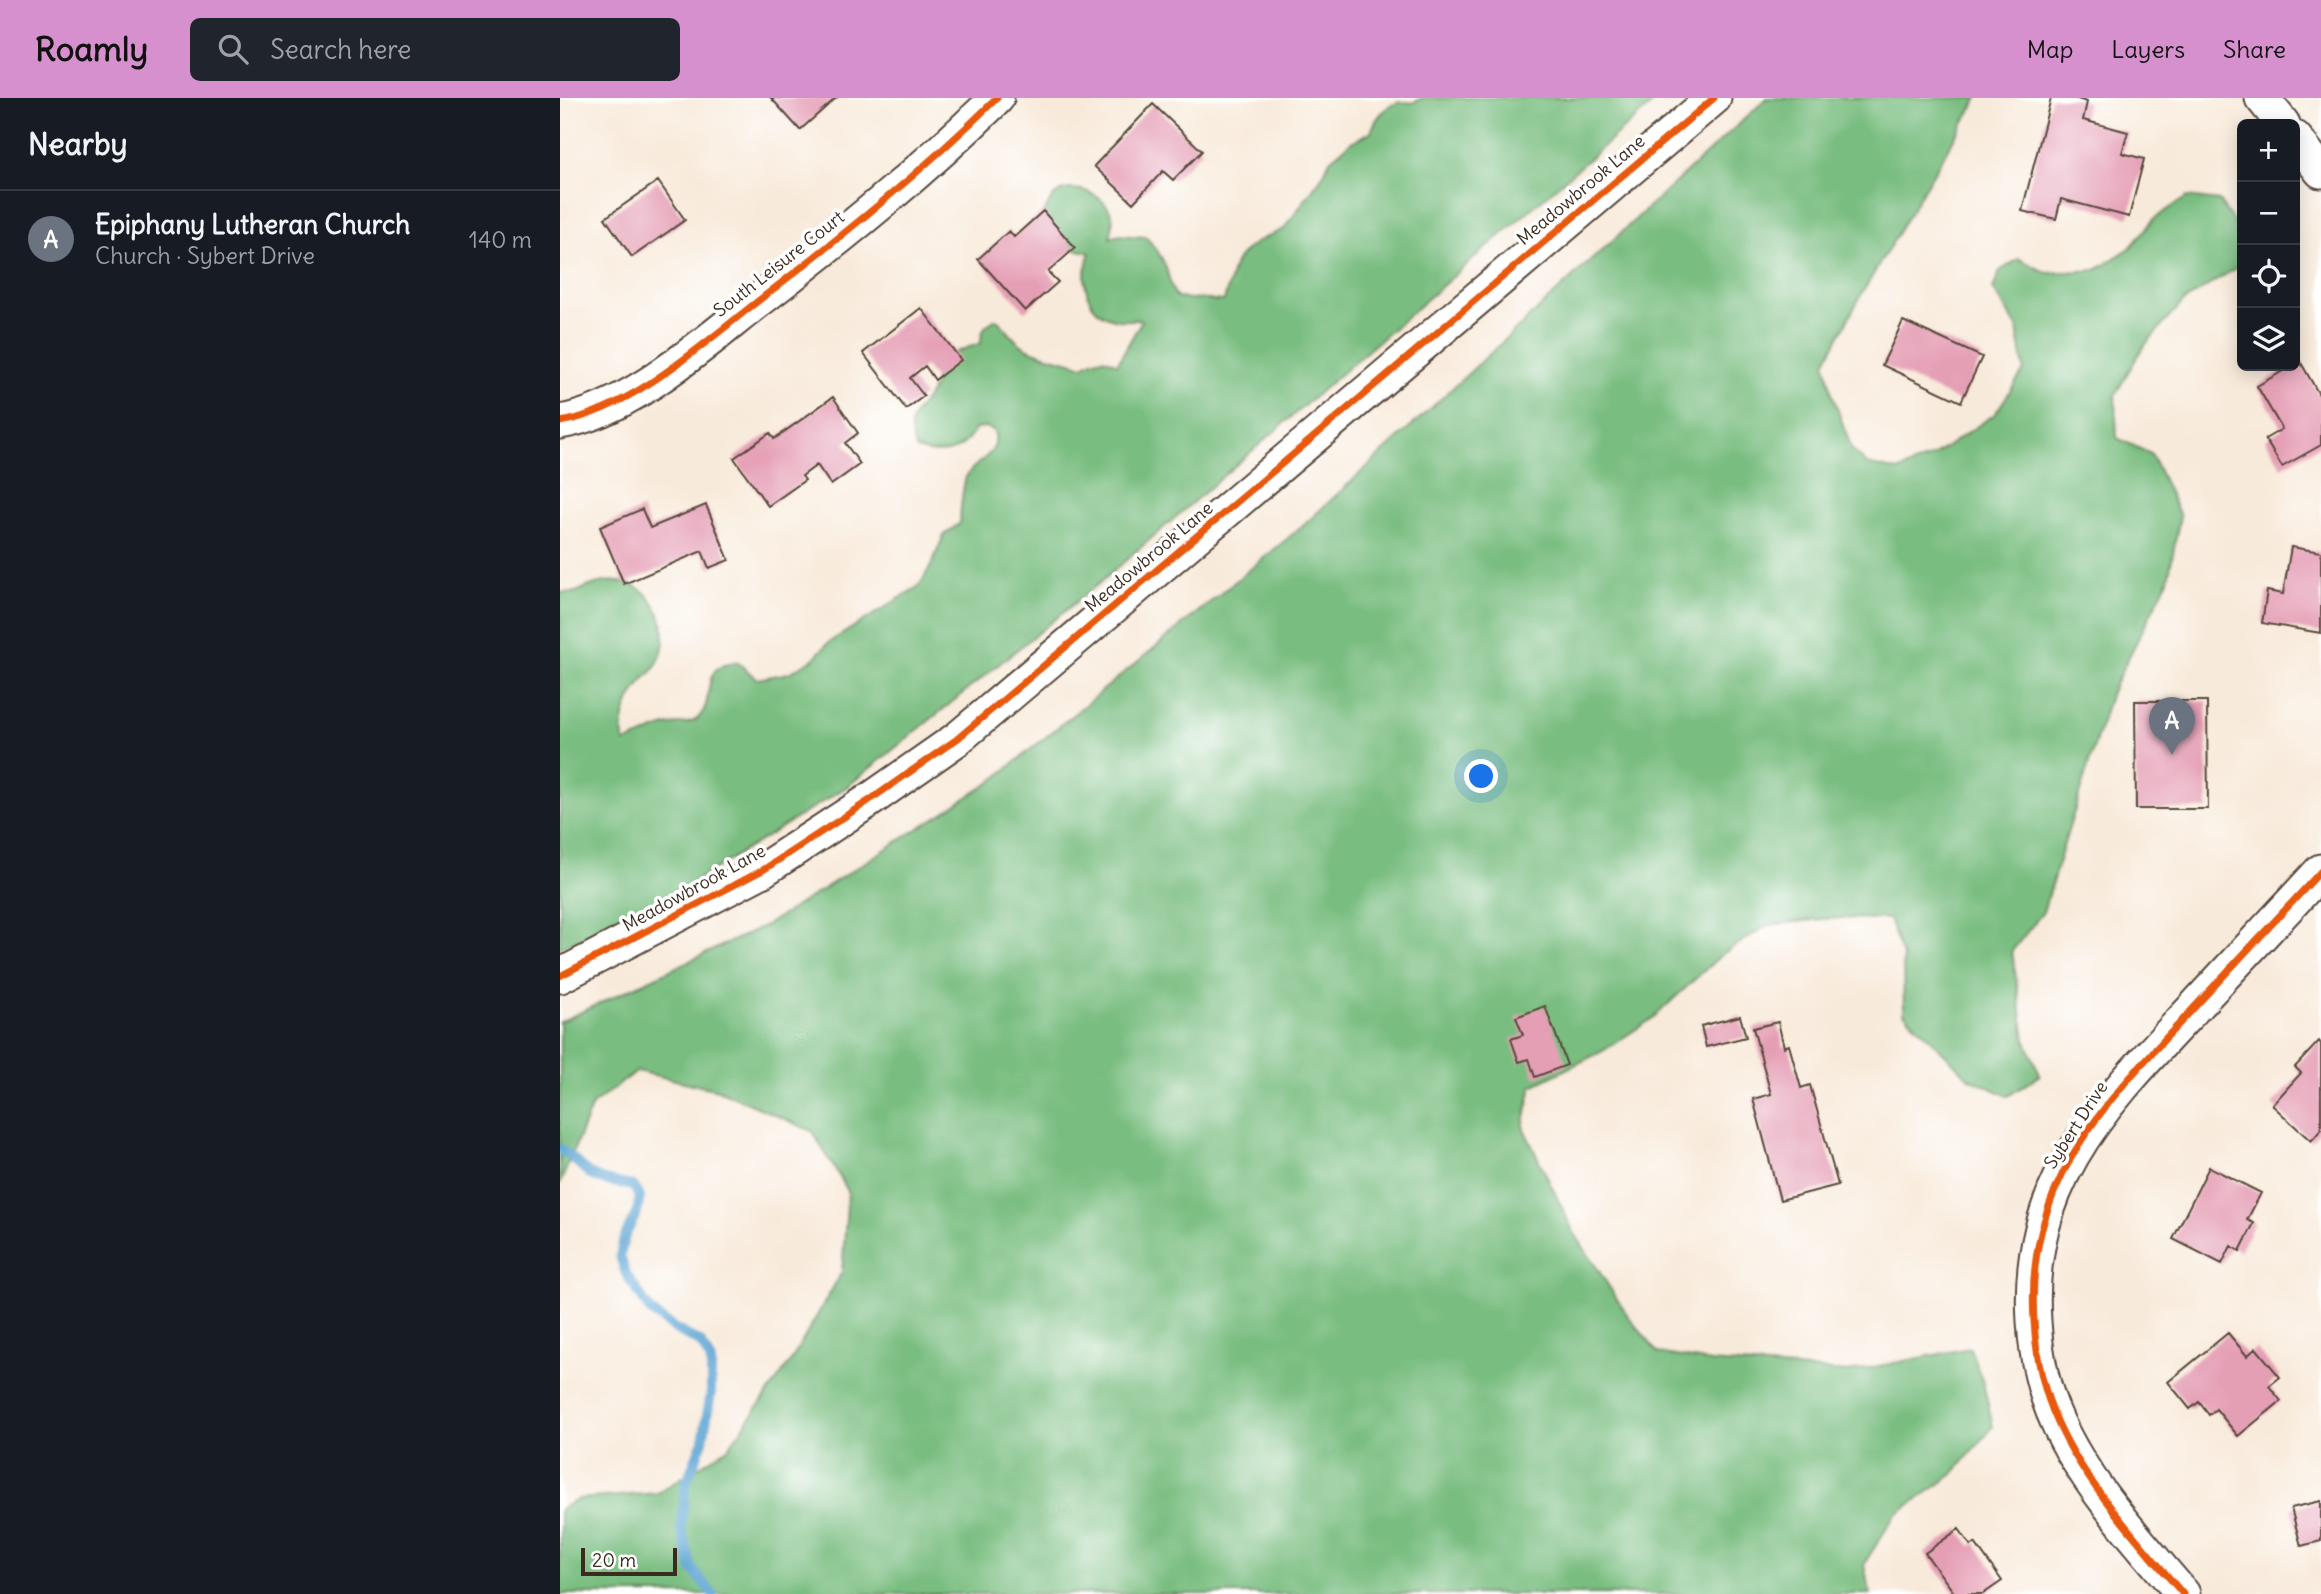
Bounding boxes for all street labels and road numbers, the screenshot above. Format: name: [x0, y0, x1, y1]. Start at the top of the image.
street label: Meadowbrook Lane: [1512, 129, 1649, 250]
street label: South Leisure Court: [709, 205, 849, 322]
street label: Meadowbrook Lane: [1080, 496, 1217, 617]
street label: Meadowbrook Lane: [618, 839, 769, 936]
street label: Sybert Drive: [2039, 1076, 2112, 1173]

